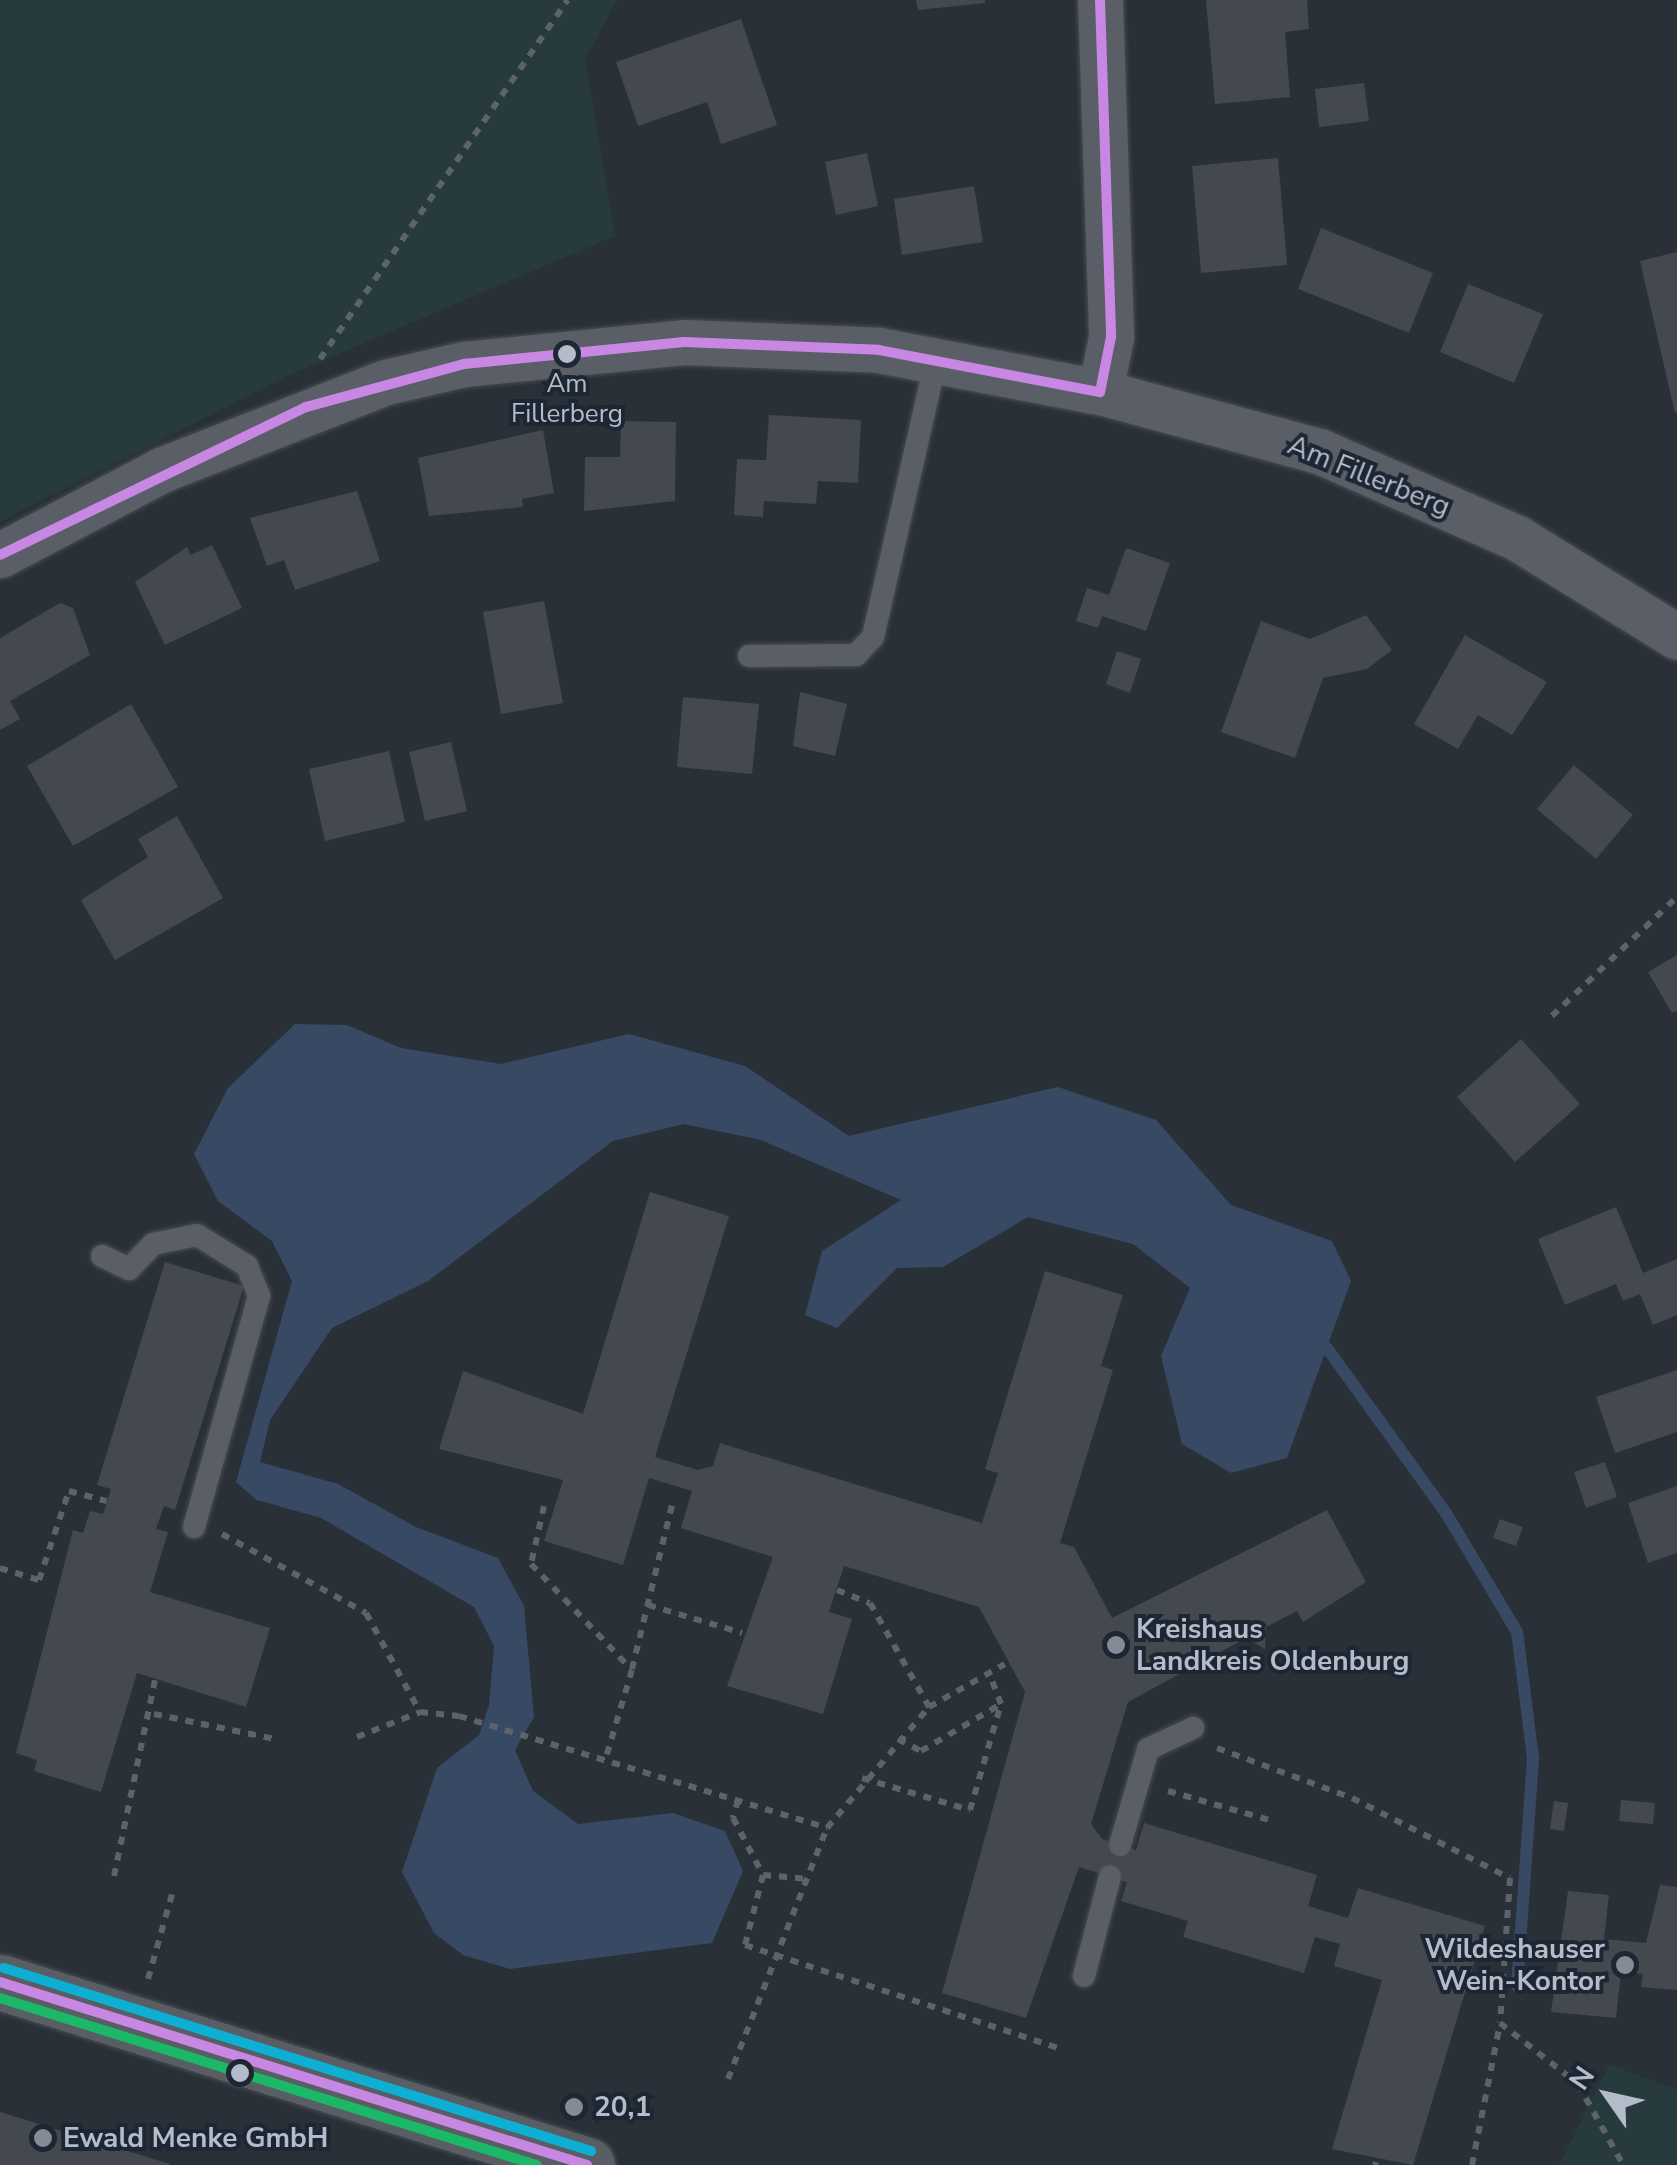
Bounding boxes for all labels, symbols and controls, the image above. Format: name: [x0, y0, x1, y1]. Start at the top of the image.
marker: Am Fillerberg: [557, 344, 577, 364]
place label: Am Fillerberg: [511, 368, 623, 429]
street label: Am Fillerberg: [1283, 428, 1455, 524]
place label: Kreishaus Landkreis Oldenburg: [1136, 1612, 1409, 1678]
marker: Kreishaus Landkreis Oldenburg: [1105, 1634, 1127, 1656]
place label: Wildeshauser Wein-Kontor: [1425, 1932, 1605, 1998]
marker: Wildeshauser Wein-Kontor: [1614, 1954, 1636, 1976]
north arrow: [1557, 2045, 1657, 2145]
text: N: [1561, 2059, 1604, 2098]
unlabelled marker: [230, 2063, 250, 2083]
place label: 20,1: [594, 2090, 651, 2124]
marker: 20,1: [563, 2096, 585, 2118]
place label: Ewald Menke GmbH: [63, 2121, 328, 2155]
marker: Ewald Menke GmbH: [32, 2127, 54, 2149]

